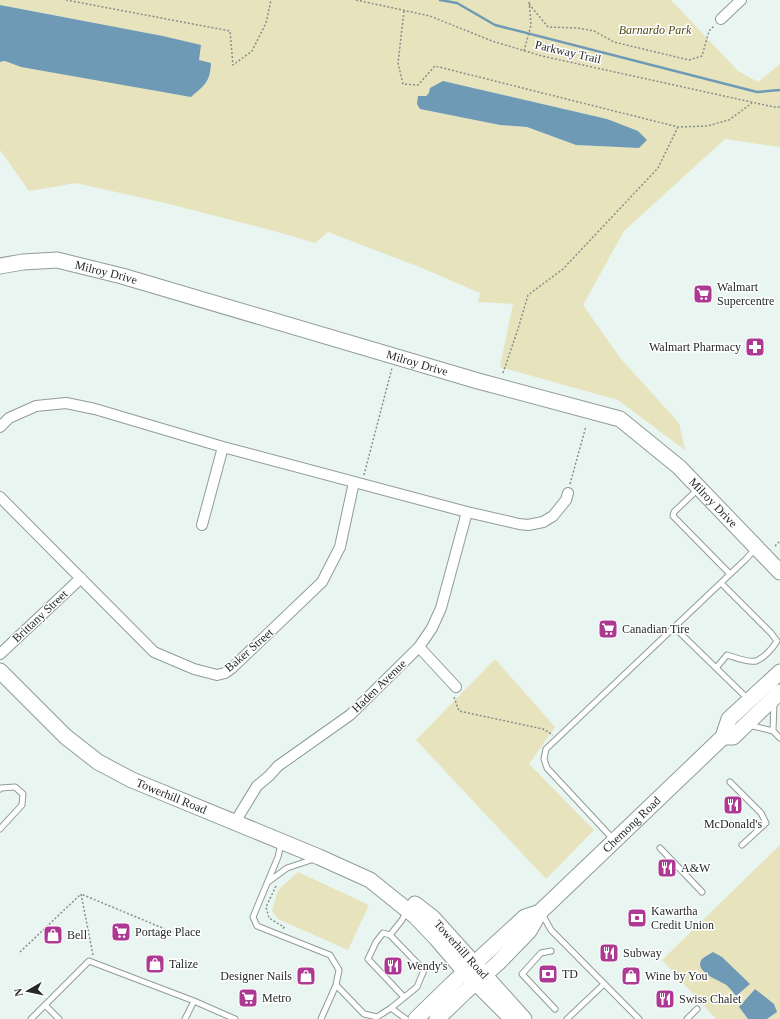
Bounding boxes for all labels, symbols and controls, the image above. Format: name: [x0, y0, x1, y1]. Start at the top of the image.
park label: Barnardo Park: [619, 23, 692, 37]
street label: Parkway Trail: [533, 38, 603, 67]
street label: Milroy Drive: [74, 258, 139, 287]
place label: Walmart Supercentre: [717, 280, 774, 308]
supermarket icon: Walmart Supercentre: [692, 283, 714, 305]
pharmacy icon: Walmart Pharmacy: [744, 336, 766, 358]
place label: Walmart Pharmacy: [649, 340, 741, 354]
street label: Milroy Drive: [385, 347, 450, 379]
street label: Milroy Drive: [686, 475, 740, 530]
street label: Brittany Street: [10, 586, 71, 645]
supermarket icon: Canadian Tire: [597, 618, 619, 640]
place label: Canadian Tire: [622, 622, 690, 636]
street label: Baker Street: [222, 625, 277, 675]
street label: Haden Avenue: [349, 657, 409, 715]
street label: Towerhill Road: [134, 775, 209, 817]
street label: Chemong Road: [600, 793, 663, 855]
restaurant icon: McDonald's: [722, 794, 744, 816]
place label: McDonald's: [704, 817, 762, 831]
restaurant icon: A&W: [656, 857, 678, 879]
place label: A&W: [681, 861, 711, 875]
place label: Kawartha Credit Union: [651, 904, 714, 932]
bank icon: Kawartha Credit Union: [626, 907, 648, 929]
street label: Towerhill Road: [431, 917, 492, 982]
supermarket icon: Portage Place: [110, 921, 132, 943]
shop icon: Bell: [42, 924, 64, 946]
place label: Portage Place: [135, 925, 201, 939]
place label: Bell: [67, 928, 88, 942]
restaurant icon: Subway: [598, 942, 620, 964]
place label: Subway: [623, 946, 662, 960]
shop icon: Talize: [144, 953, 166, 975]
restaurant icon: Wendy's: [382, 955, 404, 977]
place label: Talize: [169, 957, 198, 971]
place label: Wendy's: [407, 959, 448, 973]
bank icon: TD: [537, 963, 559, 985]
shop icon: Designer Nails: [295, 965, 317, 987]
shop icon: Wine by You: [620, 965, 642, 987]
place label: TD: [562, 967, 578, 981]
place label: Designer Nails: [220, 969, 292, 983]
place label: Wine by You: [645, 969, 708, 983]
north arrow: [8, 971, 48, 1011]
supermarket icon: Metro: [237, 987, 259, 1009]
text: N: [12, 988, 25, 997]
restaurant icon: Swiss Chalet: [654, 988, 676, 1010]
place label: Metro: [262, 991, 291, 1005]
place label: Swiss Chalet: [679, 992, 742, 1006]

